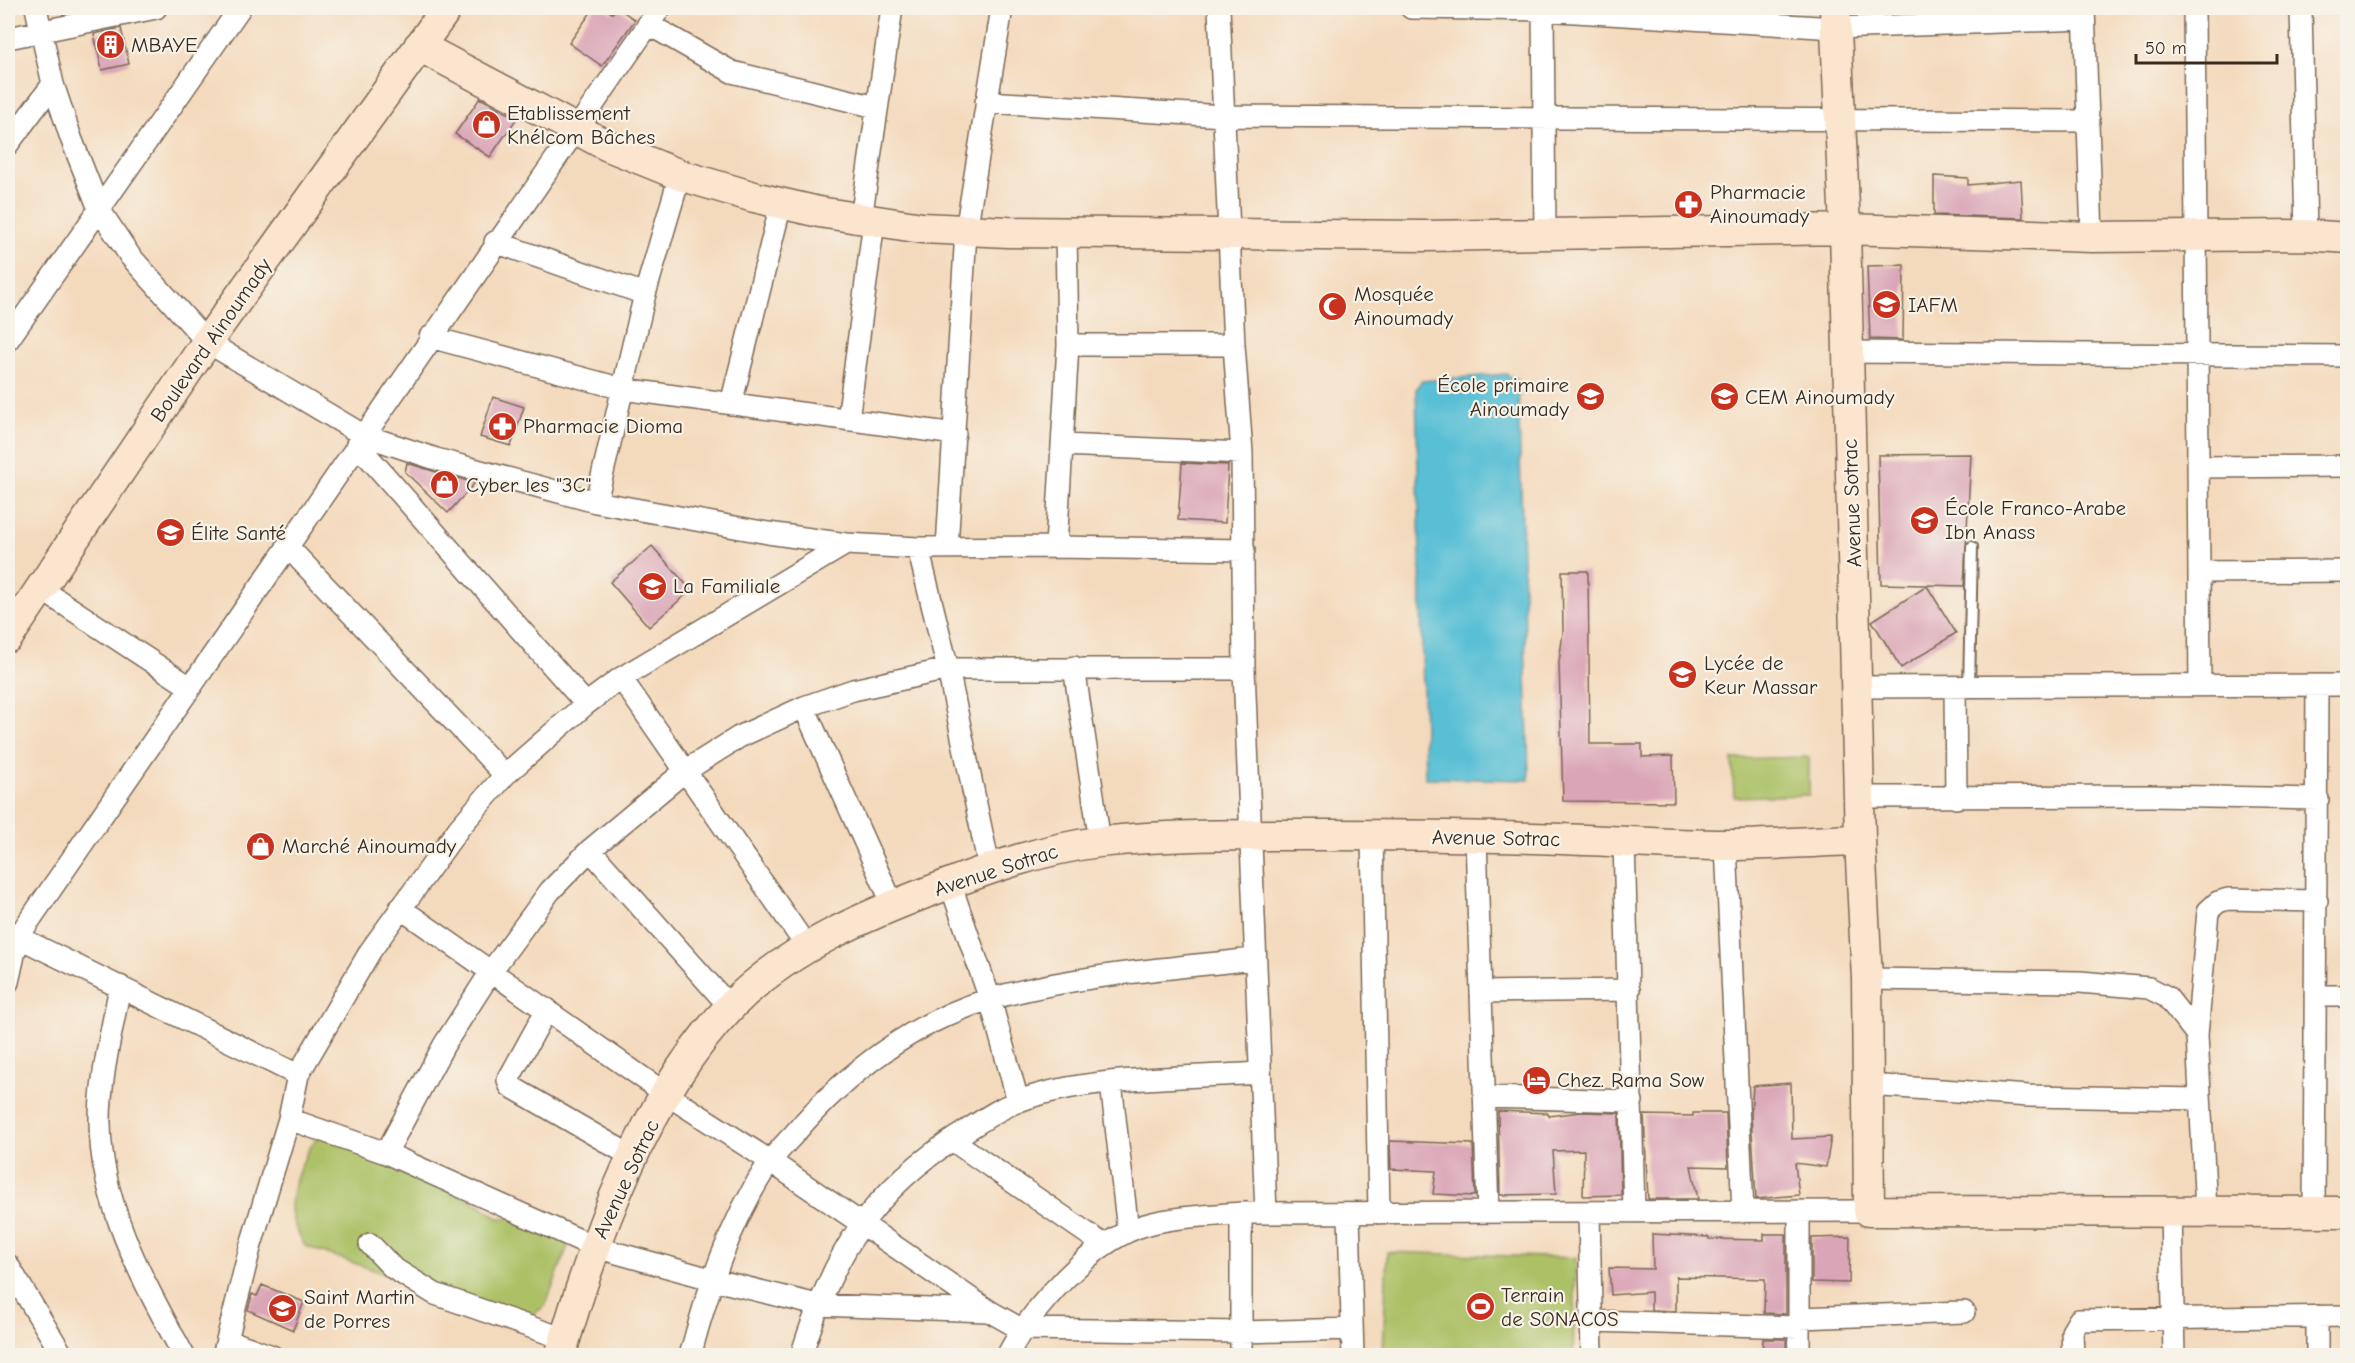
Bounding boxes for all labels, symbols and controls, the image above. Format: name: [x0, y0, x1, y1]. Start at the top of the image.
scale bar: [2136, 27, 2277, 65]
building icon: MBAYE: [94, 29, 126, 61]
place label: MBAYE: [131, 33, 198, 57]
text: 50 m: [2145, 38, 2187, 59]
place label: Etablissement Khélcom Bâches: [507, 101, 655, 149]
shop icon: Etablissement Khélcom Bâches: [470, 109, 502, 141]
place label: Pharmacie Ainoumady: [1710, 180, 1810, 228]
pharmacy icon: Pharmacie Ainoumady: [1673, 188, 1705, 220]
street label: Boulevard Ainoumady: [145, 253, 277, 426]
place label: Mosquée Ainoumady: [1354, 282, 1454, 330]
school or university icon: IAFM: [1871, 289, 1903, 321]
mosque icon: Mosquée Ainoumady: [1317, 290, 1349, 322]
place label: IAFM: [1908, 293, 1958, 317]
place label: École primaire Ainoumady: [1437, 373, 1570, 421]
school or university icon: École primaire Ainoumady: [1574, 381, 1606, 413]
school or university icon: CEM Ainoumady: [1708, 381, 1740, 413]
place label: CEM Ainoumady: [1745, 385, 1895, 409]
pharmacy icon: Pharmacie Dioma: [486, 410, 518, 442]
place label: Pharmacie Dioma: [523, 414, 683, 438]
street label: Avenue Sotrac: [1838, 438, 1866, 568]
shop icon: Cyber les "3C": [429, 469, 461, 501]
place label: Cyber les "3C": [466, 473, 591, 497]
place label: École Franco-Arabe Ibn Anass: [1945, 496, 2126, 544]
school or university icon: École Franco-Arabe Ibn Anass: [1908, 504, 1940, 536]
school or university icon: Élite Santé: [154, 517, 186, 549]
place label: Élite Santé: [191, 521, 286, 545]
school or university icon: La Familiale: [636, 570, 668, 602]
place label: La Familiale: [673, 574, 780, 598]
place label: Lycée de Keur Massar: [1704, 651, 1818, 699]
school or university icon: Lycée de Keur Massar: [1667, 659, 1699, 691]
street label: Avenue Sotrac: [1432, 825, 1560, 851]
shop icon: Marché Ainoumady: [245, 830, 277, 862]
place label: Marché Ainoumady: [282, 834, 457, 858]
street label: Avenue Sotrac: [931, 839, 1061, 901]
hotel icon: Chez. Rama Sow: [1520, 1064, 1552, 1096]
place label: Chez. Rama Sow: [1557, 1068, 1705, 1092]
street label: Avenue Sotrac: [588, 1116, 664, 1242]
place label: Terrain de SONACOS: [1501, 1283, 1619, 1331]
place label: Saint Martin de Porres: [304, 1285, 415, 1333]
sports icon: Terrain de SONACOS: [1464, 1291, 1496, 1323]
school or university icon: Saint Martin de Porres: [267, 1293, 299, 1325]

